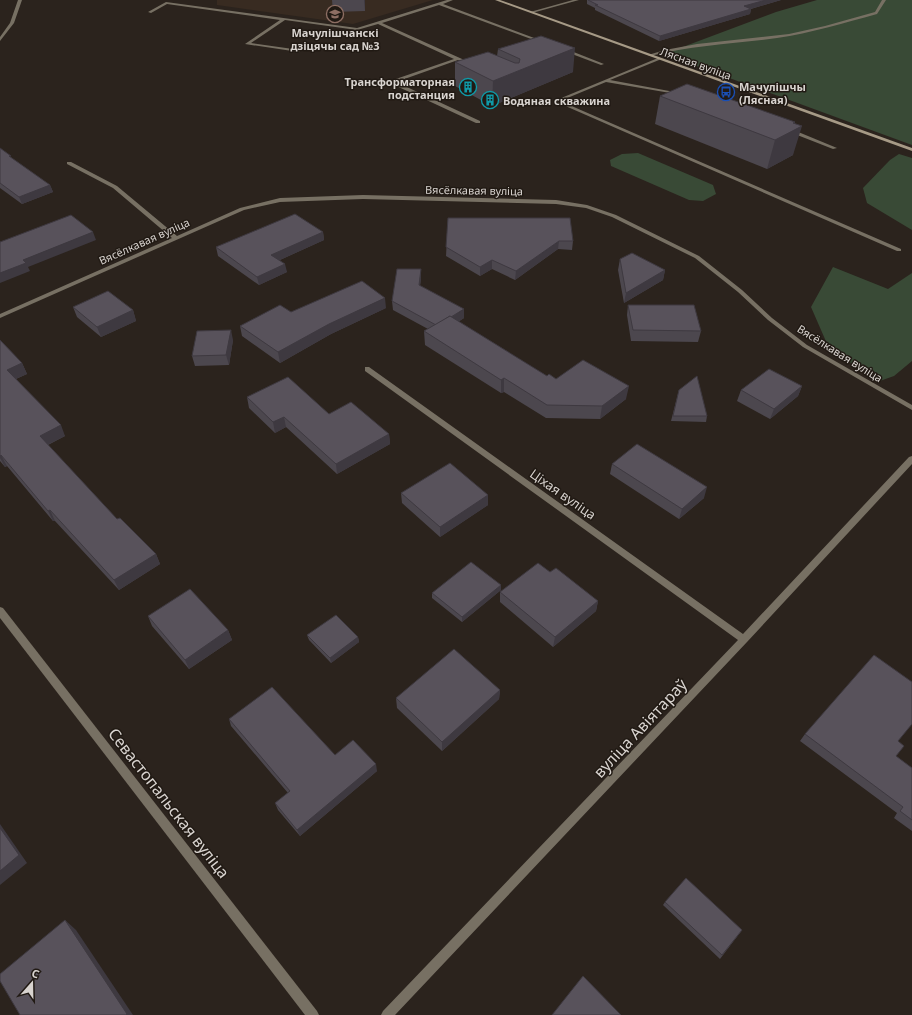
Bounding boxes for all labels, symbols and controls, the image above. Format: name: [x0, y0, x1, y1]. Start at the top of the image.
school or university icon: Мачулішчанскі дзіцячы сад №3: [325, 4, 345, 24]
place label: Мачулішчанскі дзіцячы сад №3: [291, 25, 379, 53]
street label: Лясная вуліца: [658, 43, 734, 83]
place label: Трансформаторная подстанция: [345, 74, 455, 102]
building icon: Трансформаторная подстанция: [458, 77, 478, 97]
place label: Мачулішчы (Лясная): [739, 79, 806, 107]
bus stop icon: Мачулішчы (Лясная): [716, 82, 736, 102]
building icon: Водяная скважина: [480, 90, 500, 110]
place label: Водяная скважина: [503, 93, 610, 108]
street label: Вясёлкавая вуліца: [425, 182, 523, 198]
street label: Вясёлкавая вуліца: [96, 214, 192, 268]
street label: Вясёлкавая вуліца: [795, 321, 885, 385]
street label: Ціхая вуліца: [526, 465, 600, 523]
street label: вуліца Авіятараў: [588, 673, 692, 782]
street label: Севастопальская вуліца: [103, 723, 235, 883]
north arrow: [12, 963, 52, 1003]
text: С: [30, 965, 41, 981]

